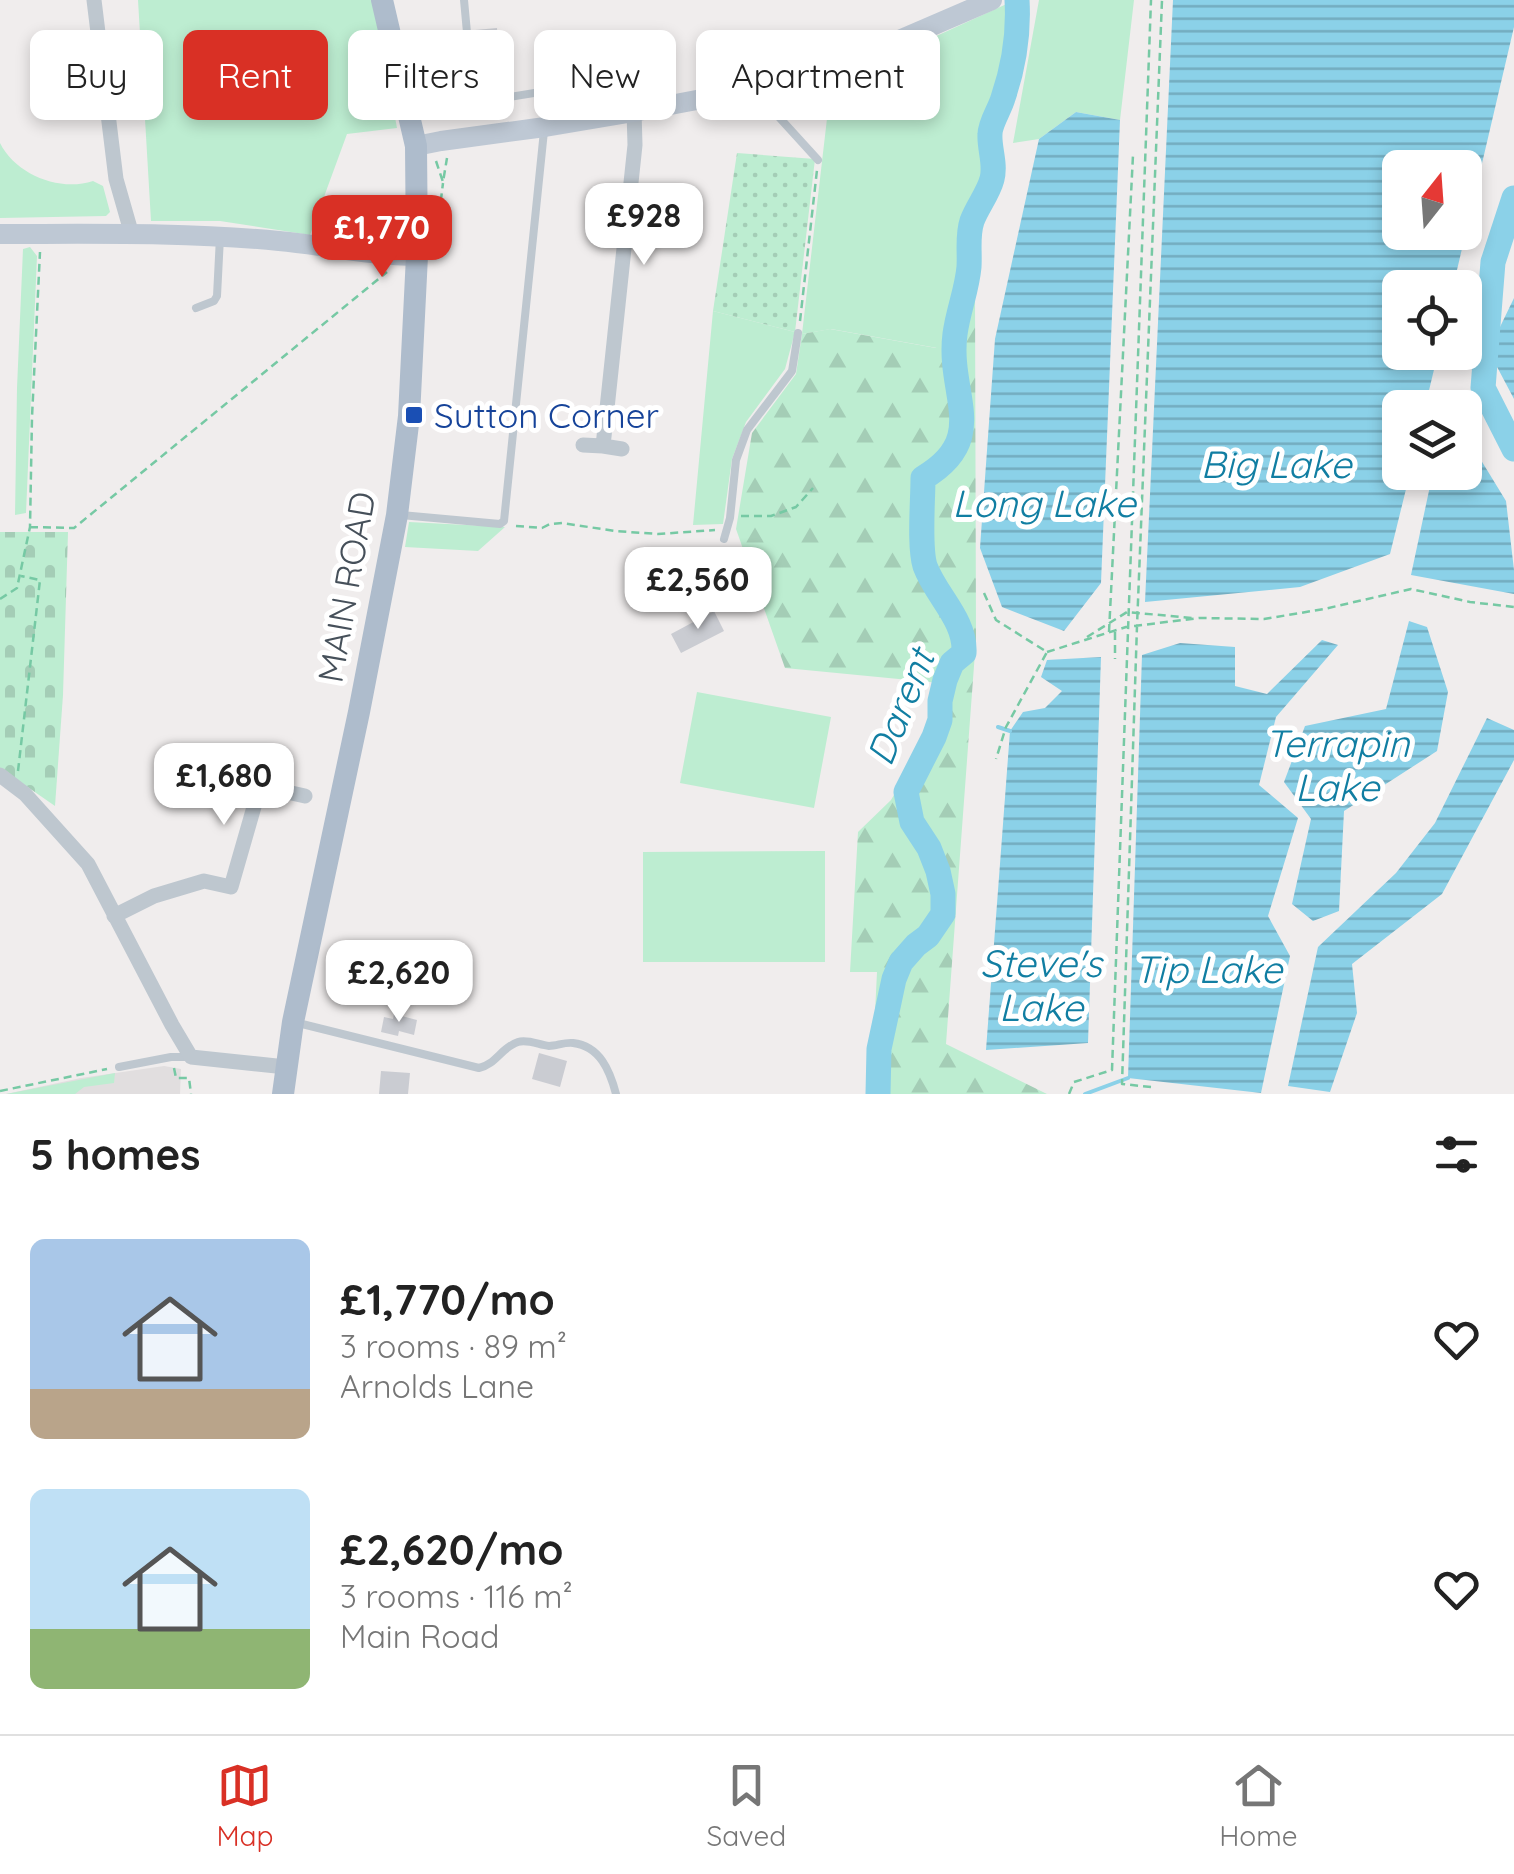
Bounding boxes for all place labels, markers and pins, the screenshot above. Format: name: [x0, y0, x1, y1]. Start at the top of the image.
pin: £928: [585, 183, 703, 268]
pin: £1,770: [301, 195, 463, 280]
place label: Sutton Corner: [434, 393, 659, 437]
marker: Sutton Corner: [403, 404, 425, 426]
pin: £2,560: [617, 547, 779, 632]
pin: £1,680: [143, 743, 305, 828]
pin: £2,620: [318, 940, 480, 1025]

